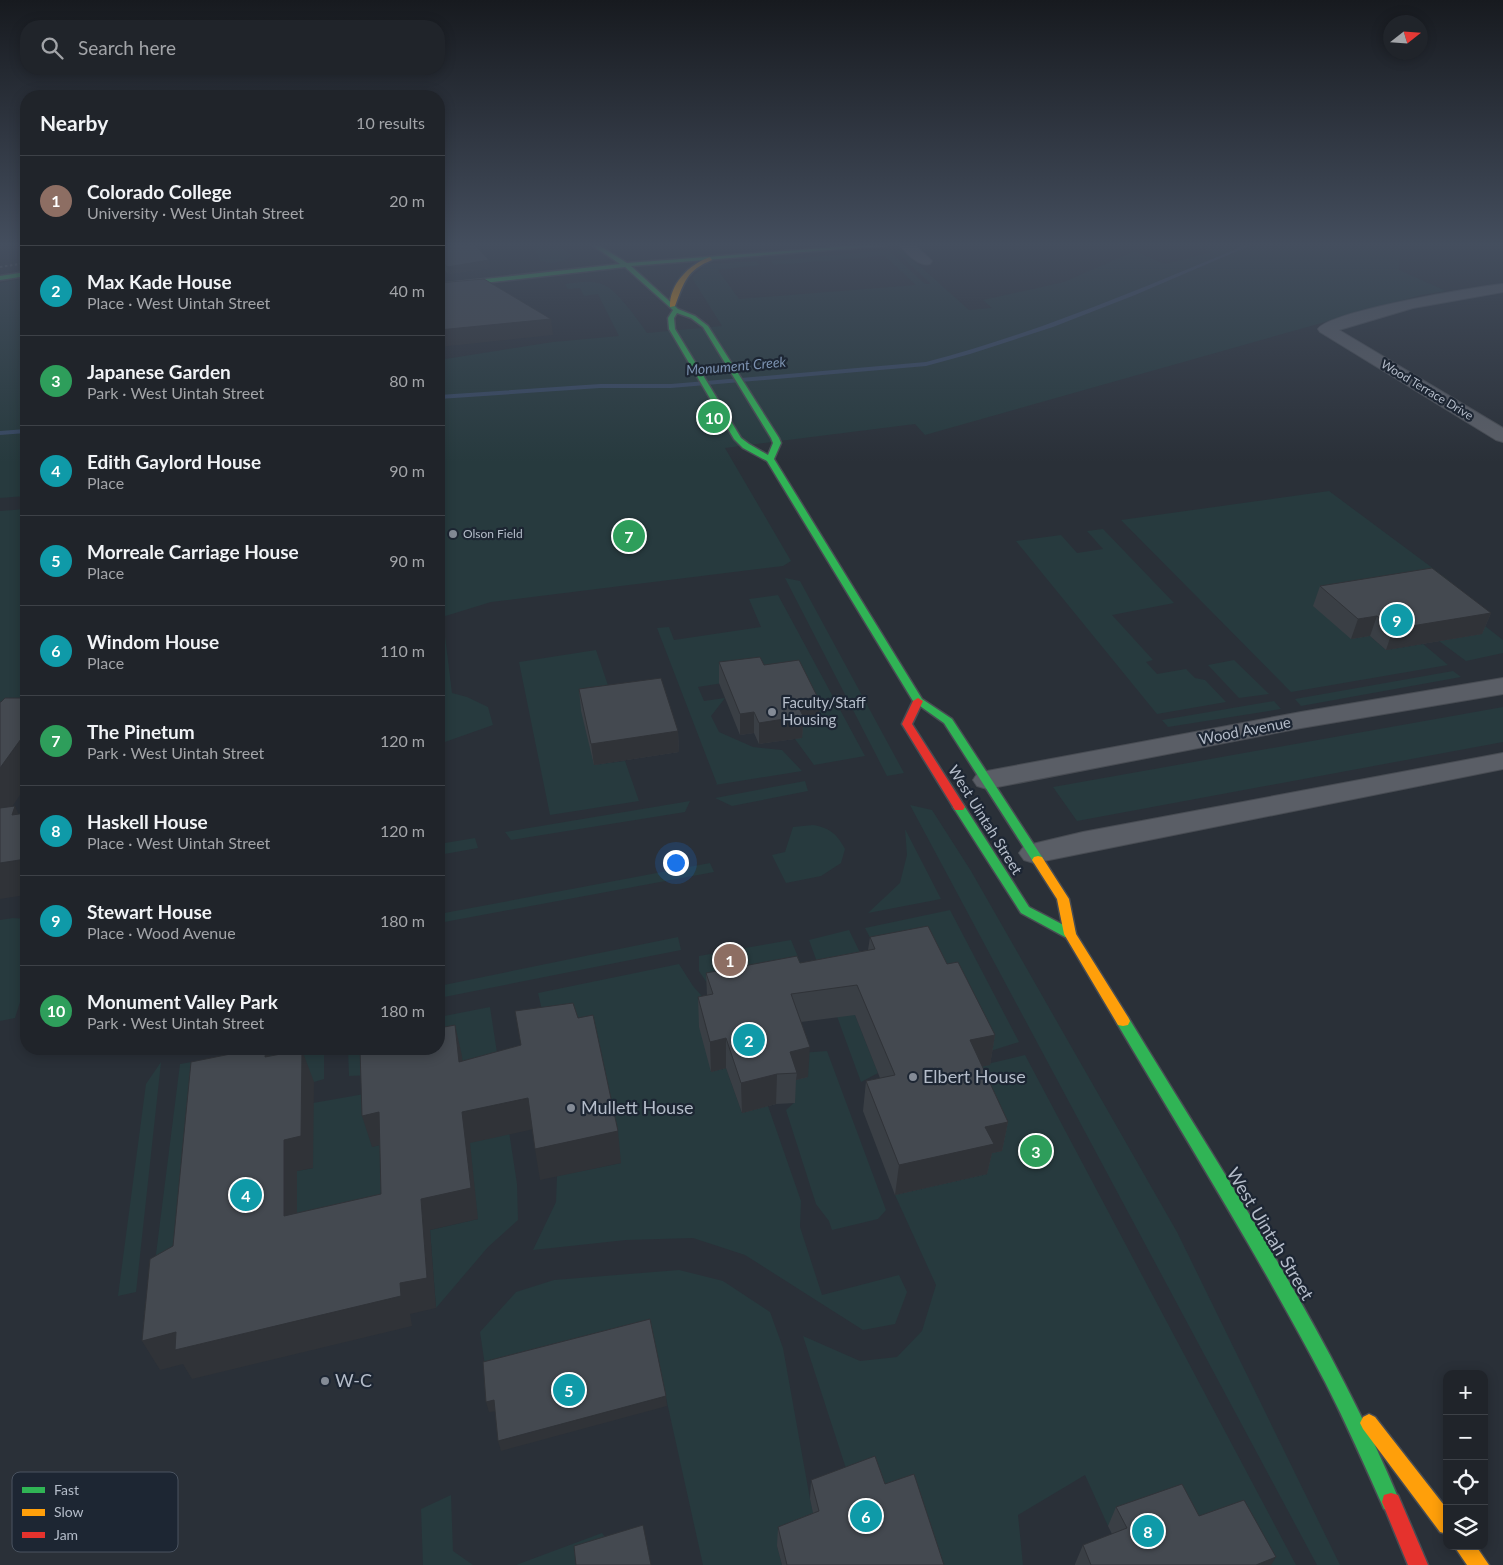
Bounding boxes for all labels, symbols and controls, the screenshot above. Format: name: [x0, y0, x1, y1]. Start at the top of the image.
north arrow: [1383, 15, 1428, 60]
search box: [20, 20, 445, 75]
icon: search: [38, 34, 66, 62]
text: Search here: [78, 36, 176, 59]
text: Nearby: [40, 110, 108, 135]
text: 10 results: [356, 113, 425, 132]
text: Colorado College: [87, 180, 232, 203]
text: 1: [51, 191, 61, 210]
text: 20 m: [389, 191, 425, 210]
text: University · West Uintah Street: [87, 203, 304, 222]
text: Max Kade House: [87, 270, 232, 293]
text: 2: [51, 281, 61, 300]
text: 40 m: [389, 281, 425, 300]
text: Place · West Uintah Street: [87, 293, 270, 312]
water label: Monument Creek: [685, 353, 787, 378]
street label: Wood Terrace Drive: [1378, 356, 1476, 423]
text: Japanese Garden: [87, 360, 231, 383]
text: 3: [51, 371, 61, 390]
text: 80 m: [389, 371, 425, 390]
text: Park · West Uintah Street: [87, 383, 264, 402]
pin: 10: [698, 398, 730, 436]
text: Edith Gaylord House: [87, 450, 261, 473]
text: 4: [51, 461, 61, 480]
text: 90 m: [389, 461, 425, 480]
text: Place: [87, 473, 124, 492]
pin: 7: [613, 517, 645, 555]
place label: Olson Field: [463, 526, 523, 541]
marker: Olson Field: [447, 528, 459, 540]
text: Morreale Carriage House: [87, 540, 299, 563]
text: 5: [51, 551, 61, 570]
text: 90 m: [389, 551, 425, 570]
text: Place: [87, 563, 124, 582]
pin: 9: [1381, 601, 1413, 639]
text: Windom House: [87, 630, 219, 653]
text: 6: [51, 641, 61, 660]
text: 110 m: [380, 641, 425, 660]
text: Place: [87, 653, 124, 672]
place label: Faculty/Staff Housing: [782, 693, 866, 728]
marker: Faculty/Staff Housing: [766, 706, 778, 718]
street label: Wood Avenue: [1197, 712, 1292, 748]
text: The Pinetum: [87, 720, 195, 743]
text: 7: [51, 731, 61, 750]
text: 120 m: [380, 731, 425, 750]
text: Park · West Uintah Street: [87, 743, 264, 762]
street label: West Uintah Street: [945, 761, 1027, 878]
text: Haskell House: [87, 810, 208, 833]
text: 8: [51, 821, 61, 840]
text: 120 m: [380, 821, 425, 840]
text: Place · West Uintah Street: [87, 833, 270, 852]
your location: [663, 850, 689, 876]
text: Stewart House: [87, 900, 212, 923]
text: 9: [51, 911, 61, 930]
text: 180 m: [380, 911, 425, 930]
text: Place · Wood Avenue: [87, 923, 236, 942]
pin: 1: [714, 941, 746, 979]
text: Monument Valley Park: [87, 990, 278, 1013]
text: 10: [47, 1001, 65, 1020]
text: 180 m: [380, 1001, 425, 1020]
text: Park · West Uintah Street: [87, 1013, 264, 1032]
pin: 2: [733, 1021, 765, 1059]
place label: Elbert House: [923, 1065, 1026, 1087]
marker: Elbert House: [907, 1071, 919, 1083]
place label: Mullett House: [581, 1096, 693, 1118]
marker: Mullett House: [565, 1102, 577, 1114]
pin: 3: [1020, 1132, 1052, 1170]
street label: West Uintah Street: [1223, 1163, 1319, 1304]
pin: 4: [230, 1176, 262, 1214]
place label: W-C: [335, 1369, 372, 1391]
map controls: [1443, 1370, 1488, 1550]
button: +: [1443, 1370, 1488, 1415]
pin: 5: [553, 1371, 585, 1409]
marker: W-C: [319, 1375, 331, 1387]
button: −: [1443, 1415, 1488, 1460]
button: locate: [1443, 1460, 1488, 1505]
legend: [12, 1472, 178, 1552]
text: Fast: [54, 1481, 79, 1498]
pin: 6: [850, 1497, 882, 1535]
text: Slow: [54, 1503, 84, 1520]
button: layers: [1443, 1505, 1488, 1550]
pin: 8: [1132, 1512, 1164, 1550]
text: Jam: [54, 1526, 78, 1543]

